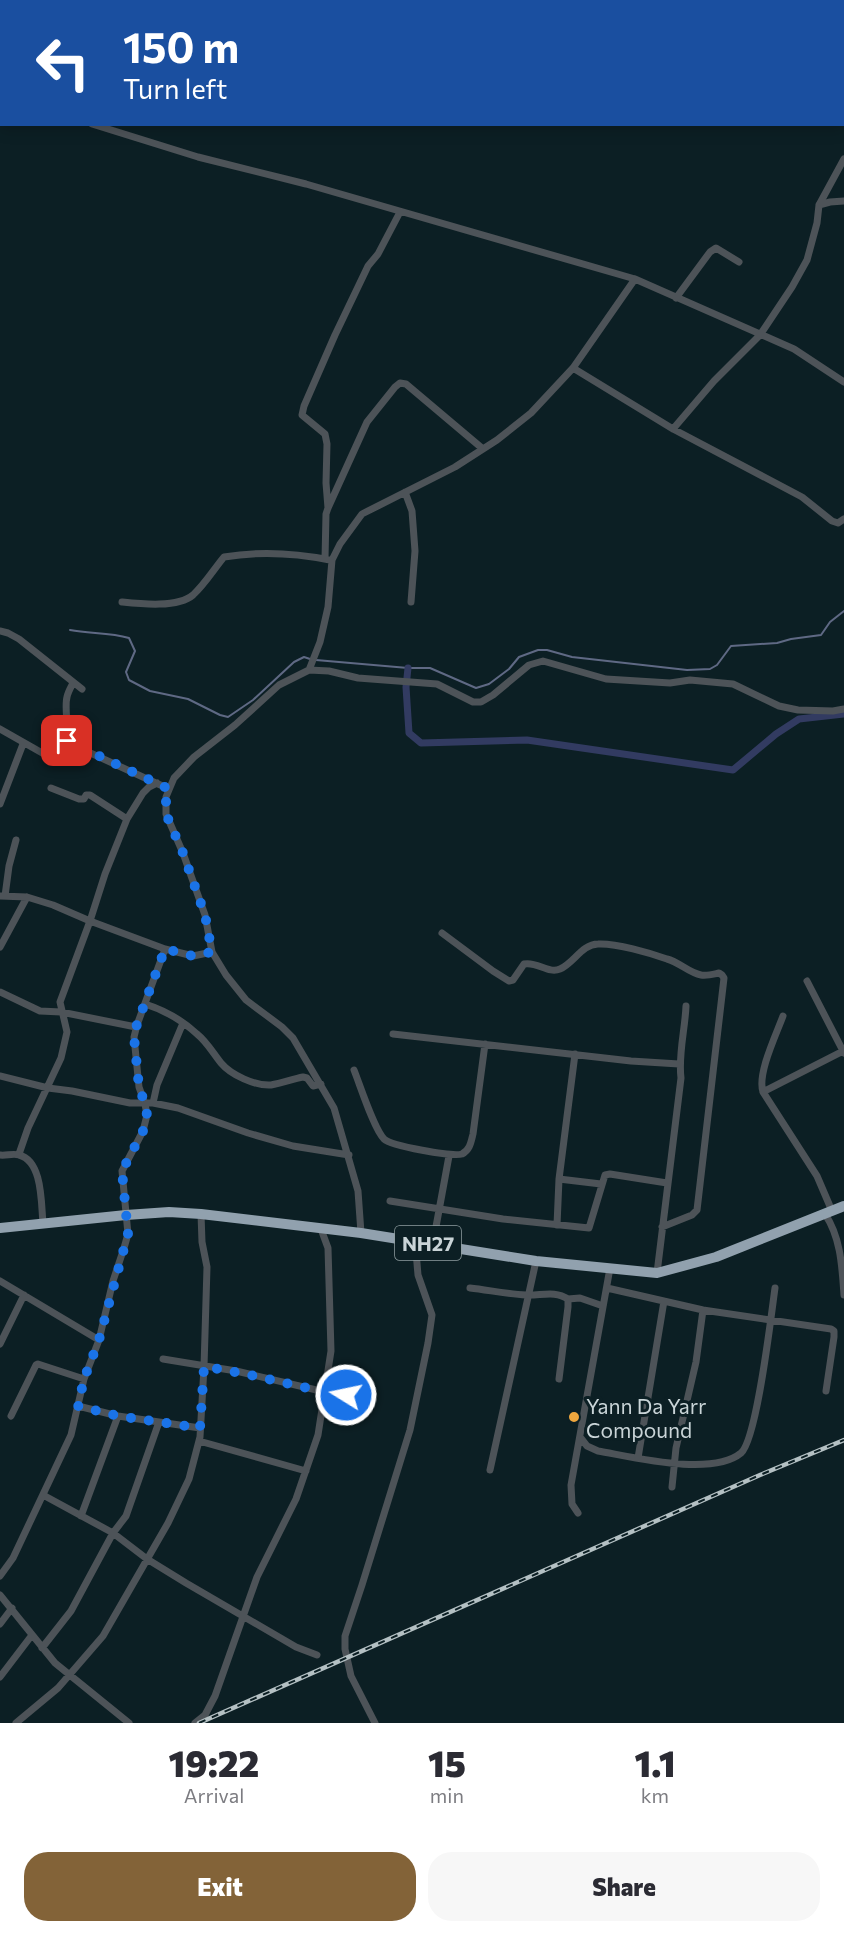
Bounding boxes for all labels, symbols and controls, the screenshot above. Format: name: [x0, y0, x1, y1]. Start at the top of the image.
text: 150 m: [123, 20, 239, 72]
icon: left: [24, 24, 102, 102]
text: Turn left: [123, 72, 227, 105]
pin: [41, 715, 92, 766]
icon: arrive: [50, 724, 83, 757]
road number: NH27: [395, 1226, 461, 1260]
position arrow: [314, 1363, 378, 1427]
place label: Yann Da Yarr Compound: [586, 1393, 707, 1442]
marker: Yann Da Yarr Compound: [567, 1410, 581, 1424]
text: 19:22: [169, 1740, 259, 1784]
text: 15: [428, 1740, 466, 1784]
text: 1.1: [634, 1740, 675, 1784]
text: Arrival: [184, 1783, 244, 1807]
text: min: [430, 1783, 464, 1807]
text: km: [641, 1783, 669, 1807]
button: Exit: [24, 1852, 416, 1921]
button: Share: [428, 1852, 820, 1921]

